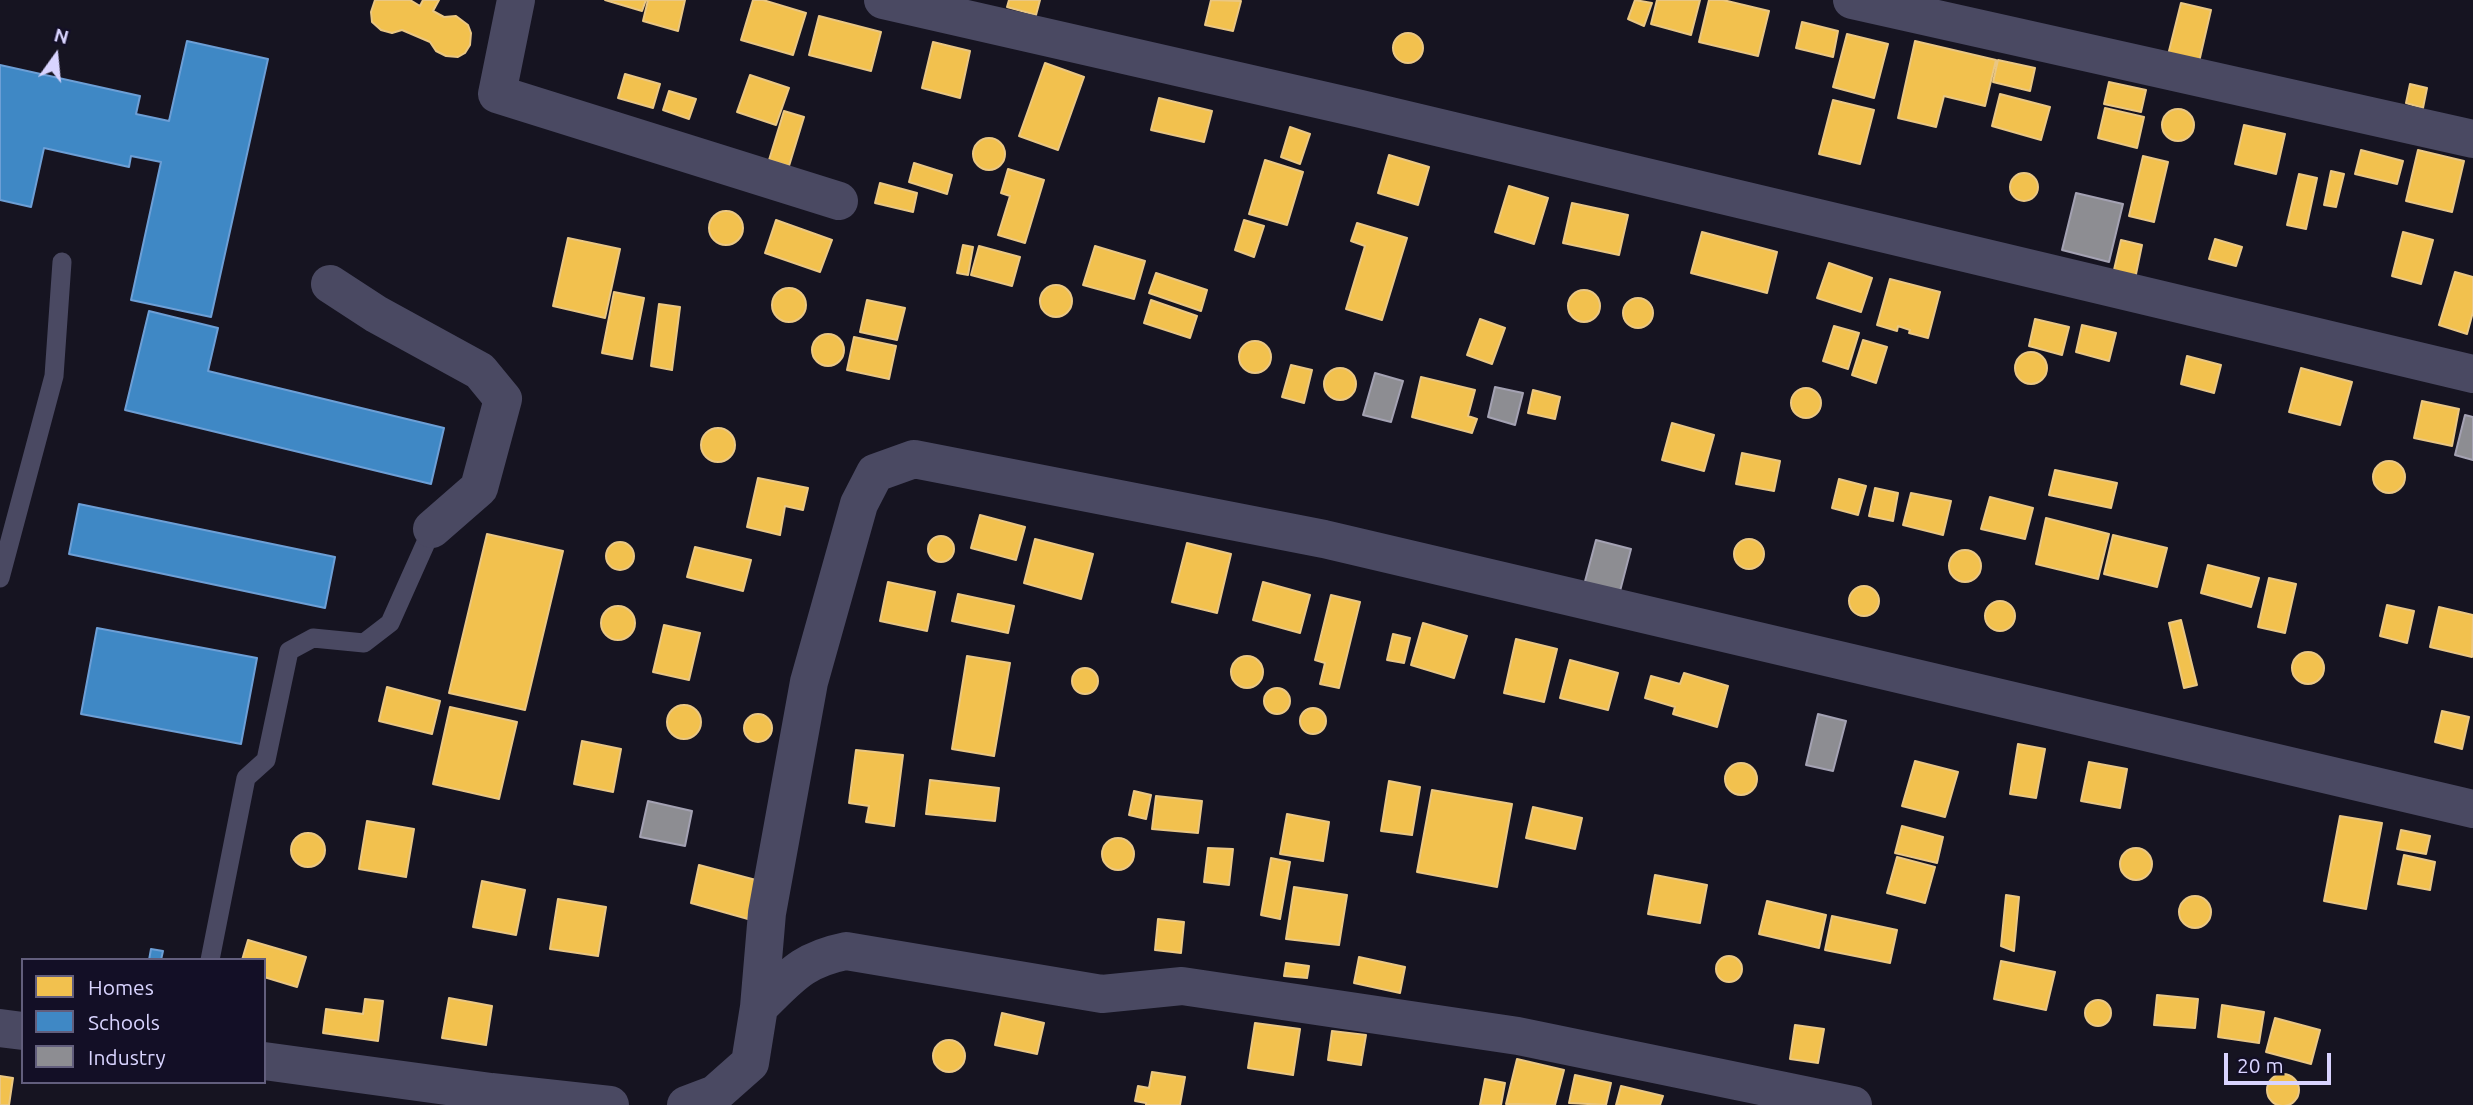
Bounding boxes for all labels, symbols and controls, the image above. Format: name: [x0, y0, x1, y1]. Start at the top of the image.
north arrow: [21, 21, 91, 91]
text: N: [52, 23, 71, 48]
legend: [21, 958, 266, 1084]
text: Homes: [88, 975, 154, 999]
text: Schools: [88, 1010, 160, 1034]
scale bar: [2228, 1038, 2335, 1082]
text: Industry: [88, 1045, 166, 1069]
text: 20 m: [2237, 1053, 2284, 1077]

